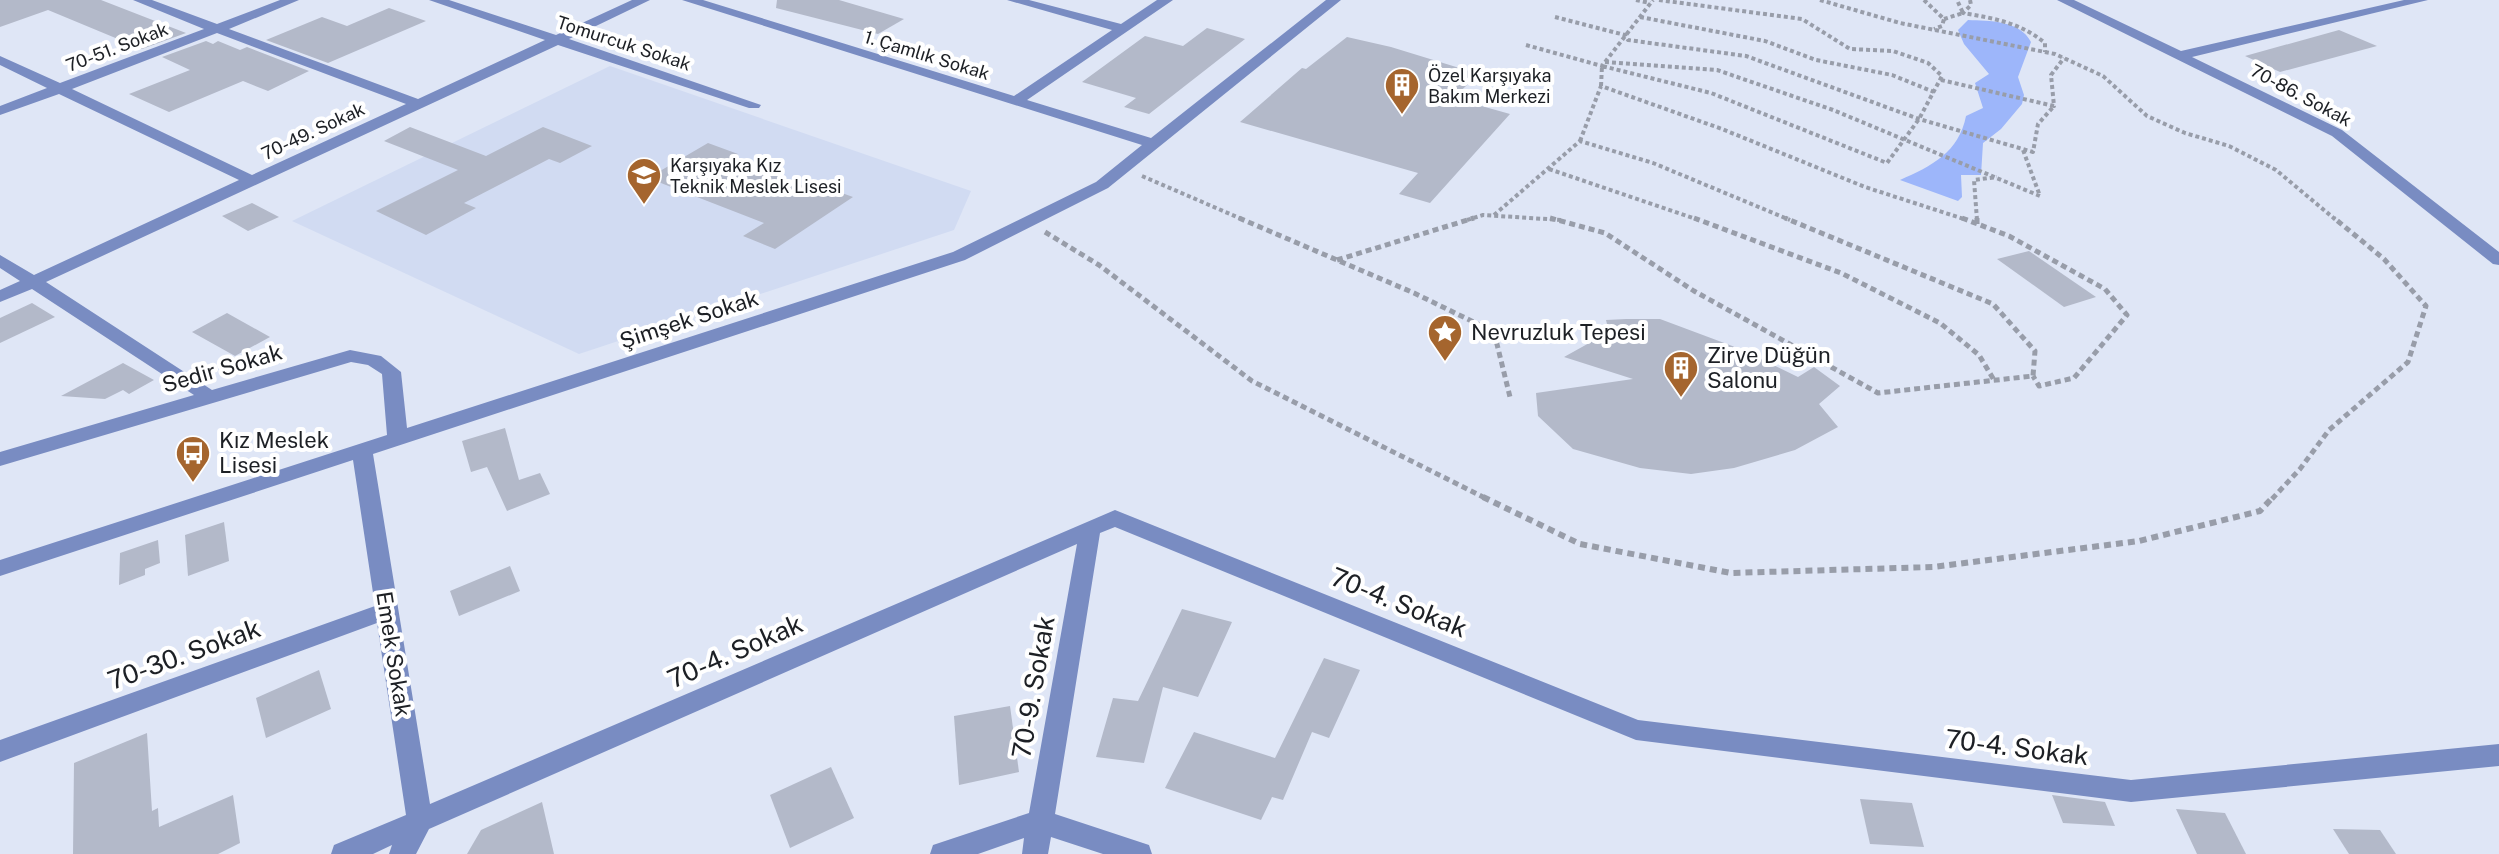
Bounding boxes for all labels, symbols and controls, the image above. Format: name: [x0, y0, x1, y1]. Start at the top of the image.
street label: Tomurcuk Sokak: [554, 11, 694, 75]
street label: 70-51. Sokak: [63, 18, 171, 76]
street label: 1. Çamlık Sokak: [862, 26, 992, 84]
street label: 70-86. Sokak: [2247, 60, 2355, 130]
place label: Özel Karşıyaka Bakım Merkezi: [1428, 64, 1552, 107]
building icon: Özel Karşıyaka Bakım Merkezi: [1383, 66, 1421, 116]
street label: 70-49. Sokak: [258, 98, 368, 164]
place label: Karşıyaka Kız Teknik Meslek Lisesi: [670, 155, 842, 197]
school or university icon: Karşıyaka Kız Teknik Meslek Lisesi: [625, 156, 663, 206]
street label: Şimşek Sokak: [616, 284, 762, 354]
place icon: Nevruzluk Tepesi: [1426, 313, 1464, 363]
place label: Nevruzluk Tepesi: [1471, 319, 1646, 345]
street label: Sedir Sokak: [159, 338, 285, 398]
place label: Zirve Düğün Salonu: [1707, 342, 1831, 393]
building icon: Zirve Düğün Salonu: [1662, 349, 1700, 399]
place label: Kız Meslek Lisesi: [219, 427, 329, 478]
bus stop icon: Kız Meslek Lisesi: [174, 434, 212, 484]
street label: 70-4. Sokak: [1326, 561, 1472, 643]
street label: Emek Sokak: [371, 590, 417, 718]
street label: 70-4. Sokak: [663, 607, 807, 695]
street label: 70-30. Sokak: [103, 612, 265, 696]
street label: 70-9. Sokak: [1005, 613, 1061, 761]
street label: 70-4. Sokak: [1943, 723, 2091, 771]

